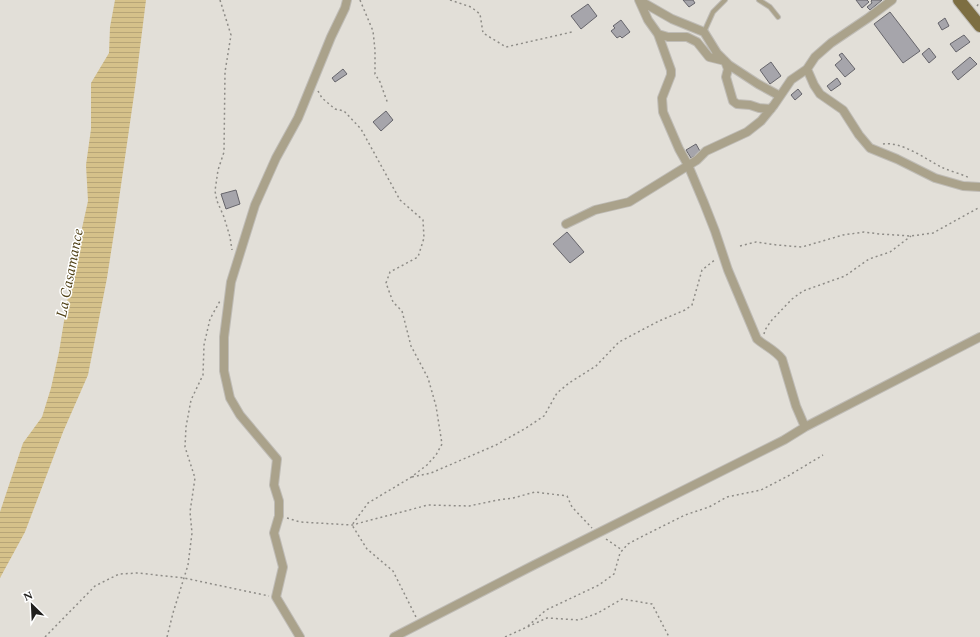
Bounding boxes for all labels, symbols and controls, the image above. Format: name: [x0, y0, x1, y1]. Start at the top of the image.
water label: La Casamance: [50, 226, 90, 320]
north arrow: [12, 585, 52, 625]
text: N: [21, 587, 36, 606]

